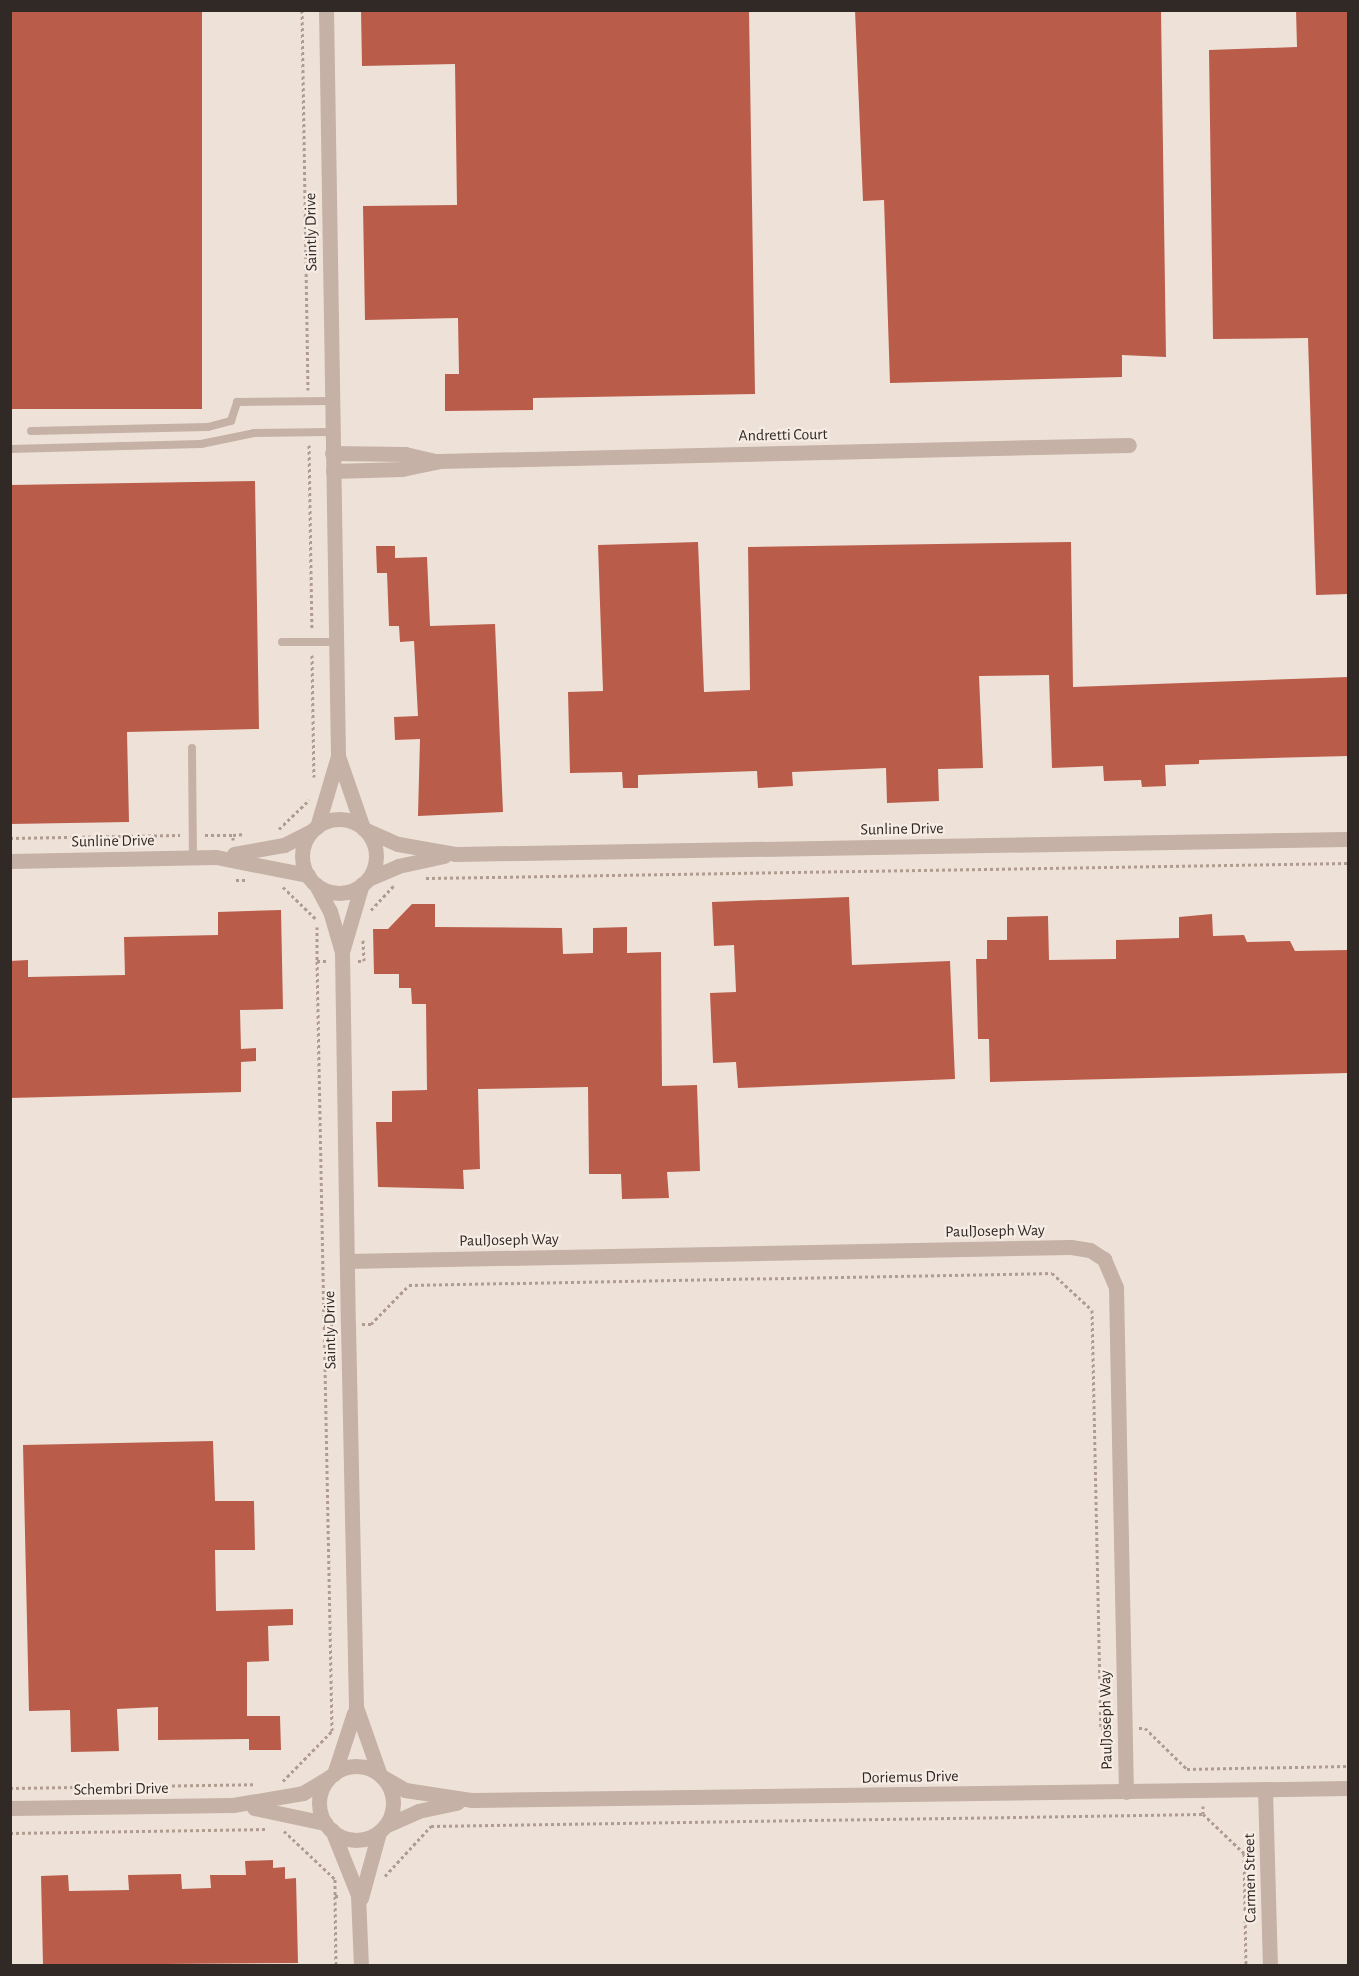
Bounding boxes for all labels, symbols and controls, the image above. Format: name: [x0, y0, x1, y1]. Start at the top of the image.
street label: Saintly Drive: [301, 193, 321, 271]
street label: Andretti Court: [738, 425, 828, 445]
street label: Sunline Drive: [860, 819, 944, 839]
street label: Sunline Drive: [71, 831, 155, 851]
street label: PaulJoseph Way: [945, 1221, 1045, 1241]
street label: PaulJoseph Way: [459, 1230, 559, 1250]
street label: Saintly Drive: [320, 1291, 340, 1369]
street label: PaulJoseph Way: [1096, 1670, 1116, 1770]
street label: Doriemus Drive: [861, 1767, 959, 1787]
street label: Schembri Drive: [73, 1779, 169, 1799]
street label: Carmen Street: [1240, 1833, 1260, 1923]

